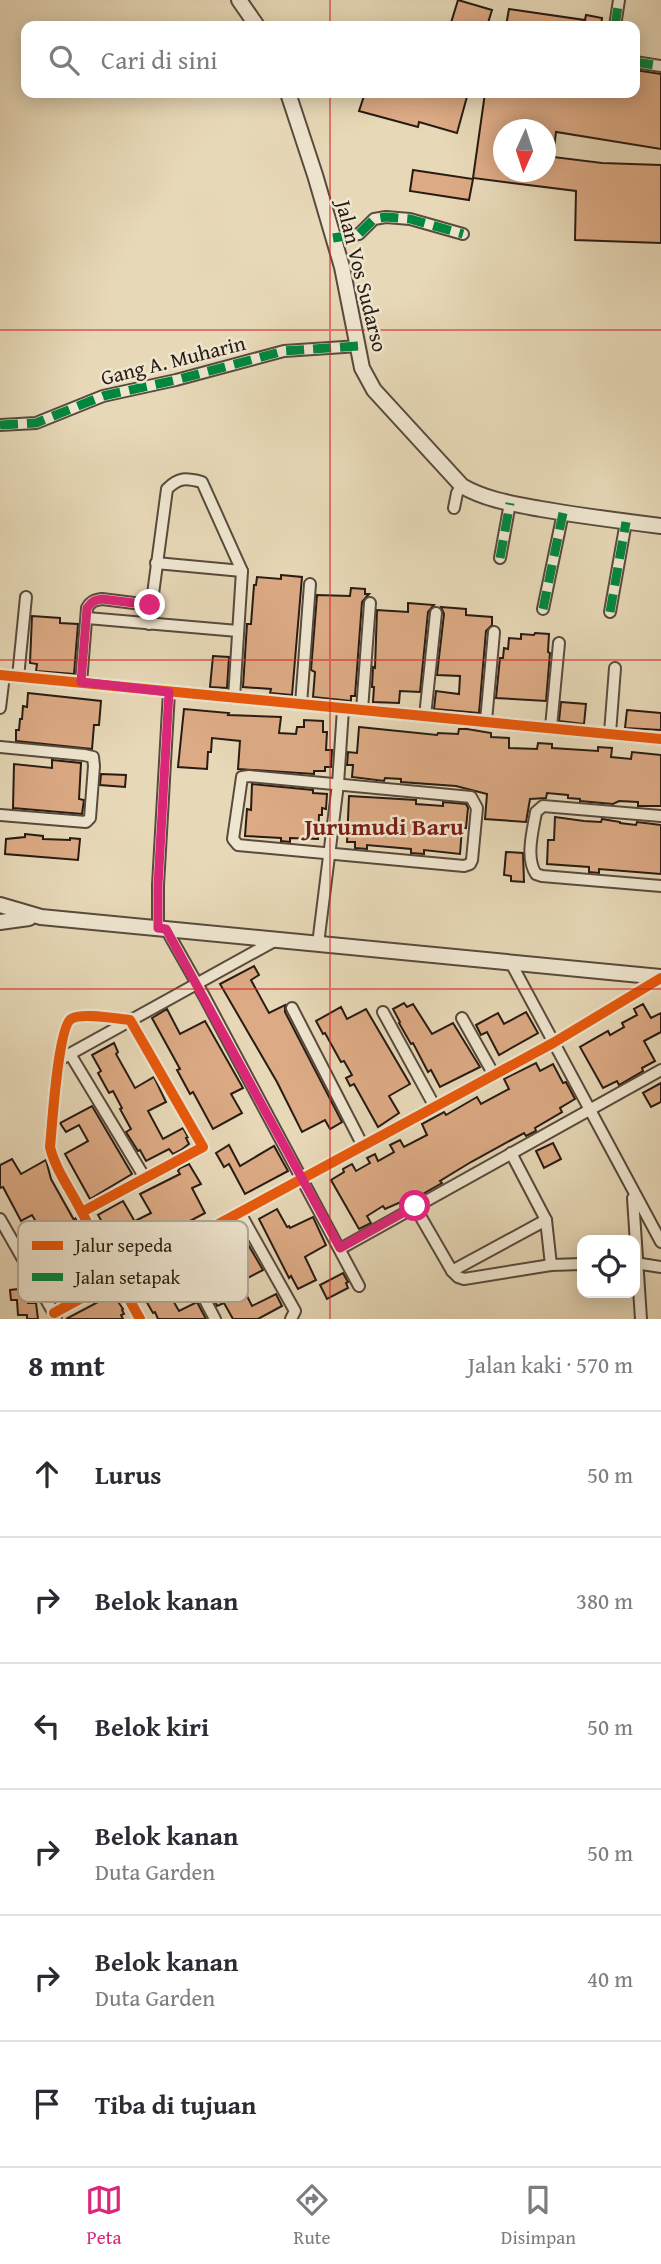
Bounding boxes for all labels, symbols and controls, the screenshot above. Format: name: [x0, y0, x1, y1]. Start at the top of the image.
search box: [21, 21, 640, 98]
text: Cari di sini: [101, 40, 218, 79]
icon: search: [45, 41, 83, 79]
north arrow: [493, 119, 556, 182]
street label: Jalan Vos Sudarso: [327, 194, 396, 355]
street label: Gang A. Muharin: [97, 327, 249, 393]
route end: [134, 589, 165, 620]
district label: Jurumudi Baru: [300, 809, 464, 844]
route start: [399, 1190, 430, 1221]
legend: [18, 1221, 248, 1302]
text: Jalur sepeda: [73, 1231, 172, 1259]
map controls: [577, 1235, 640, 1298]
button: locate: [577, 1235, 640, 1298]
text: Jalan setapak: [73, 1263, 181, 1291]
text: 8 mnt: [28, 1343, 105, 1387]
text: Jalan kaki · 570 m: [468, 1348, 633, 1381]
icon: ahead: [28, 1455, 66, 1493]
text: Lurus: [95, 1455, 161, 1494]
text: 50 m: [587, 1458, 633, 1491]
icon: right: [28, 1581, 66, 1619]
text: Belok kanan: [95, 1581, 238, 1620]
text: 380 m: [576, 1584, 633, 1617]
icon: left: [28, 1707, 66, 1745]
text: Belok kiri: [95, 1707, 209, 1746]
text: 50 m: [587, 1710, 633, 1743]
text: Belok kanan: [95, 1816, 238, 1855]
icon: right: [28, 1833, 66, 1871]
text: 50 m: [587, 1836, 633, 1869]
text: Duta Garden: [95, 1855, 215, 1888]
text: Belok kanan: [95, 1942, 238, 1981]
icon: right: [28, 1959, 66, 1997]
text: 40 m: [587, 1962, 633, 1995]
text: Duta Garden: [95, 1981, 215, 2014]
icon: arrive: [28, 2085, 66, 2123]
text: Tiba di tujuan: [95, 2085, 256, 2124]
tab: Peta: [85, 2181, 123, 2251]
tab: Rute: [293, 2181, 331, 2251]
tab: Disimpan: [501, 2181, 576, 2251]

